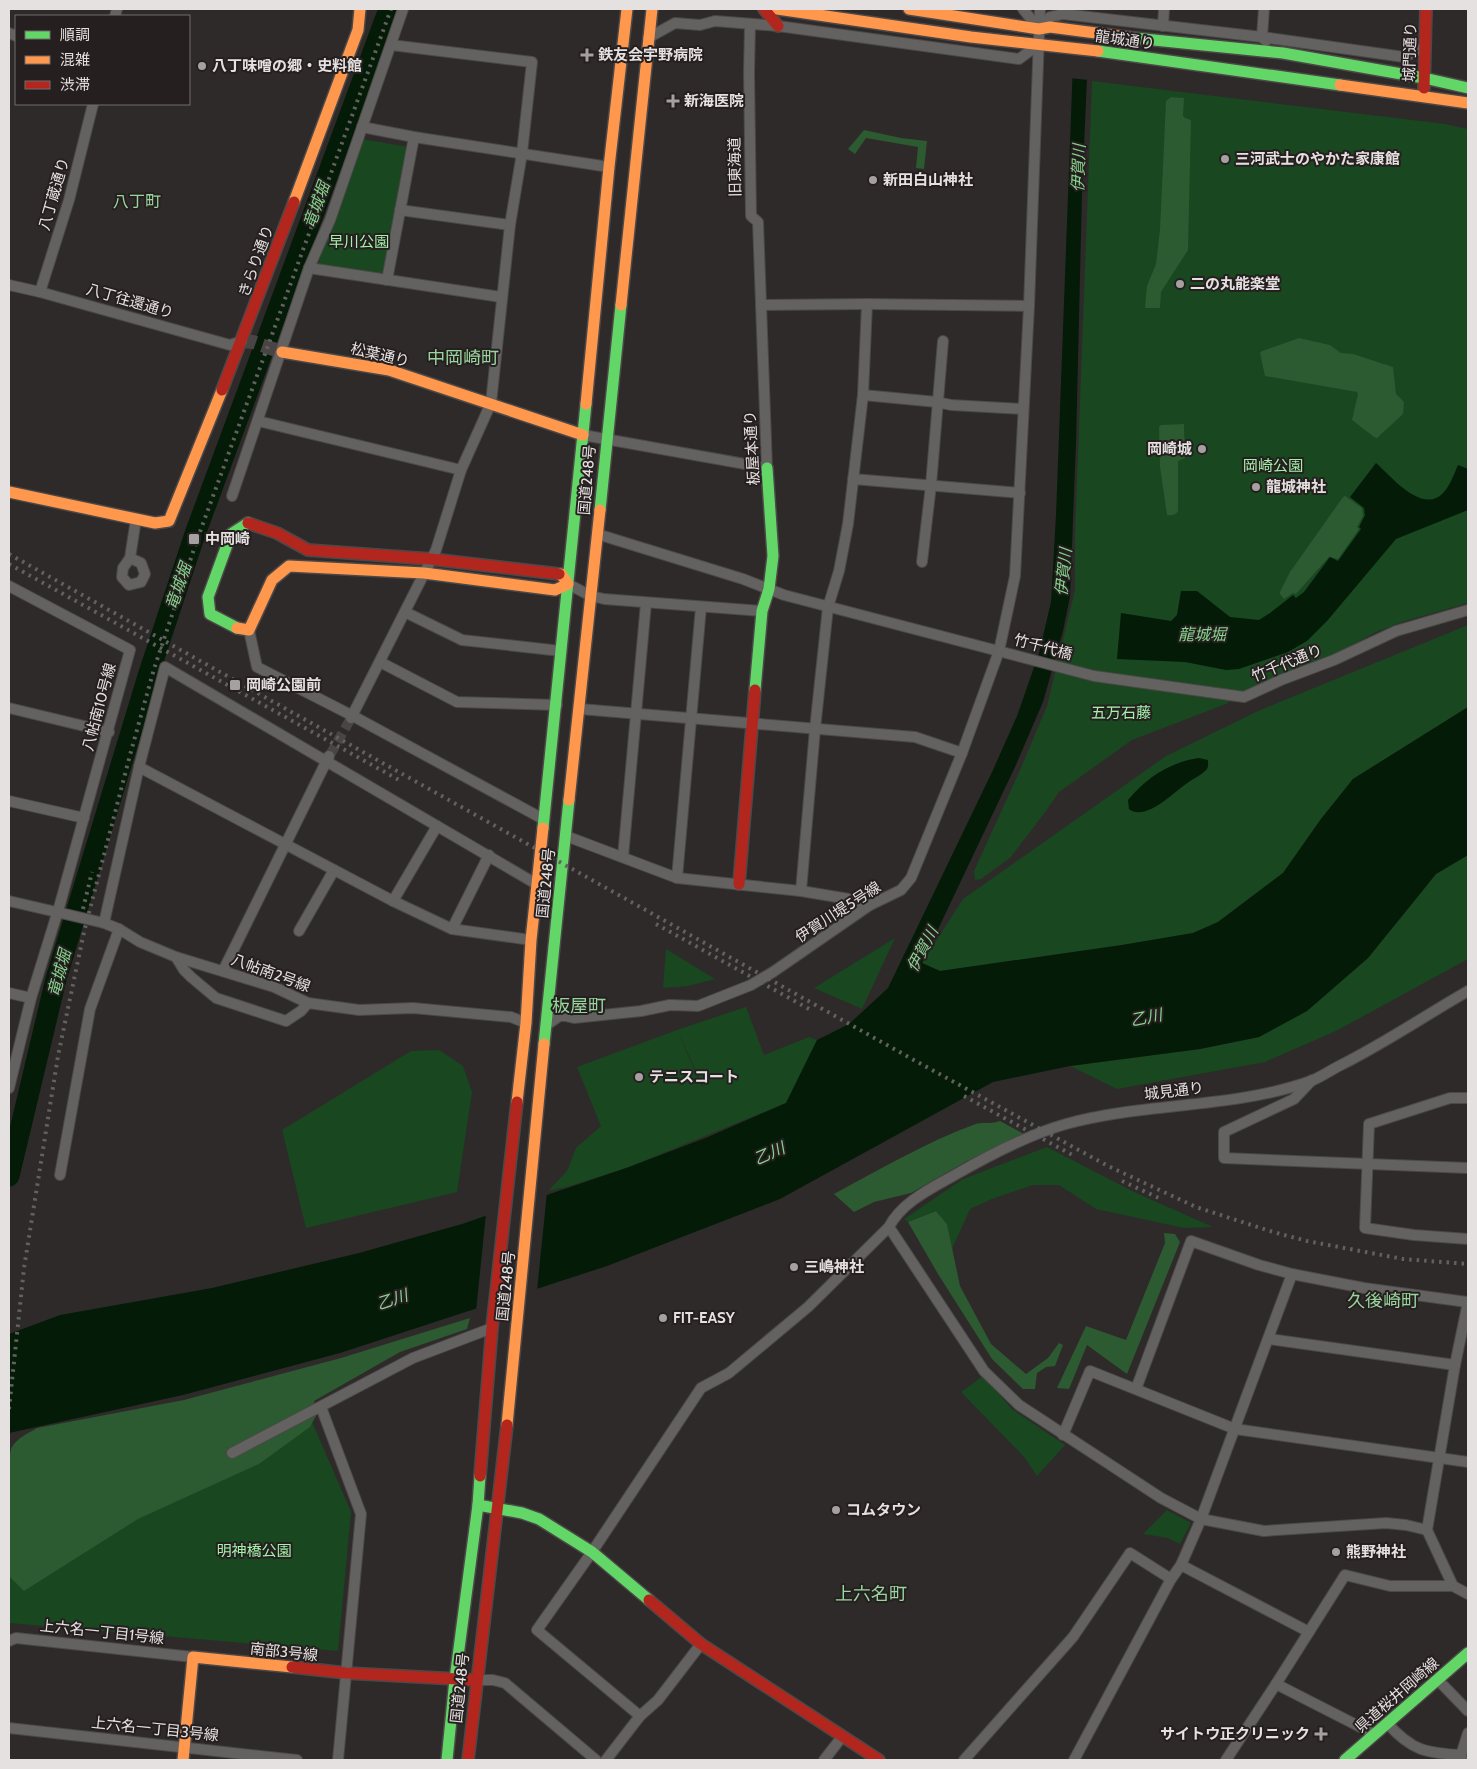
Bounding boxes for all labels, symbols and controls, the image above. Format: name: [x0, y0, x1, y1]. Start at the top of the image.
legend: [15, 15, 190, 105]
street label: 城門通り: [1400, 22, 1420, 82]
text: 順調: [60, 26, 90, 44]
street label: 龍城通り: [1094, 27, 1156, 53]
place label: 鉄友会宇野病院: [598, 46, 703, 64]
marker: 鉄友会宇野病院: [580, 48, 594, 62]
text: 混雑: [60, 51, 90, 69]
place label: 八丁味噌の郷・史料館: [212, 57, 362, 75]
marker: 八丁味噌の郷・史料館: [196, 60, 208, 72]
text: 渋滞: [60, 76, 90, 94]
place label: 新海医院: [684, 92, 744, 110]
marker: 新海医院: [666, 94, 680, 108]
street label: 旧東海道: [725, 137, 745, 197]
water label: 伊賀川: [1068, 142, 1089, 192]
place label: 三河武士のやかた家康館: [1235, 150, 1400, 168]
marker: 三河武士のやかた家康館: [1219, 153, 1231, 165]
street label: 八丁蔵通り: [35, 155, 73, 233]
place label: 新田白山神社: [883, 171, 973, 189]
marker: 新田白山神社: [867, 174, 879, 186]
water label: 竜城堀: [299, 177, 335, 231]
district label: 八丁町: [113, 192, 161, 211]
street label: きらり通り: [235, 223, 277, 299]
park label: 早川公園: [329, 233, 389, 251]
place label: 二の丸能楽堂: [1190, 275, 1280, 293]
marker: 二の丸能楽堂: [1174, 278, 1186, 290]
street label: 八丁往還通り: [84, 280, 176, 322]
street label: 松葉通り: [349, 339, 411, 371]
district label: 中岡崎町: [427, 347, 499, 369]
street label: 板屋本通り: [741, 410, 763, 486]
place label: 岡崎城: [1147, 440, 1192, 458]
marker: 岡崎城: [1196, 443, 1208, 455]
street label: 国道248号: [575, 444, 599, 516]
park label: 岡崎公園: [1243, 457, 1303, 475]
place label: 龍城神社: [1266, 478, 1326, 496]
marker: 龍城神社: [1250, 481, 1262, 493]
place label: 中岡崎: [205, 530, 250, 548]
marker: 中岡崎: [187, 532, 201, 546]
water label: 伊賀川: [1052, 545, 1076, 597]
water label: 竜城堀: [162, 558, 196, 612]
water label: 龍城堀: [1178, 625, 1229, 644]
street label: 竹千代橋: [1012, 631, 1074, 663]
street label: 竹千代通り: [1249, 641, 1325, 685]
street label: 八帖南10号線: [79, 661, 119, 753]
place label: 岡崎公園前: [246, 676, 321, 694]
marker: 岡崎公園前: [228, 678, 242, 692]
park label: 五万石藤: [1091, 704, 1151, 722]
street label: 国道248号: [533, 847, 559, 919]
street label: 伊賀川堤5号線: [792, 878, 884, 946]
water label: 伊賀川: [903, 922, 943, 975]
water label: 竜城堀: [44, 945, 76, 999]
street label: 八帖南2号線: [229, 950, 313, 996]
district label: 板屋町: [552, 995, 606, 1017]
water label: 乙川: [1129, 1005, 1166, 1030]
place label: テニスコート: [649, 1068, 739, 1086]
marker: テニスコート: [633, 1071, 645, 1083]
street label: 城見通り: [1143, 1078, 1205, 1104]
water label: 乙川: [751, 1137, 790, 1169]
street label: 国道248号: [493, 1250, 519, 1322]
place label: 三嶋神社: [804, 1258, 864, 1276]
marker: 三嶋神社: [788, 1261, 800, 1273]
water label: 乙川: [374, 1285, 412, 1313]
district label: 久後崎町: [1347, 1290, 1419, 1312]
place label: FIT-EASY: [673, 1309, 736, 1327]
marker: FIT-EASY: [657, 1312, 669, 1324]
place label: コムタウン: [846, 1501, 921, 1519]
marker: コムタウン: [830, 1504, 842, 1516]
park label: 明神橋公園: [216, 1542, 292, 1560]
place label: 熊野神社: [1346, 1543, 1406, 1561]
marker: 熊野神社: [1330, 1546, 1342, 1558]
district label: 上六名町: [835, 1583, 907, 1605]
street label: 上六名一丁目1号線: [39, 1617, 165, 1647]
street label: 南部3号線: [249, 1639, 319, 1665]
street label: 国道248号: [447, 1652, 473, 1724]
street label: 県道桜井岡崎線: [1351, 1654, 1443, 1736]
street label: 上六名一丁目3号線: [90, 1713, 220, 1745]
place label: サイトウ正クリニック: [1160, 1725, 1310, 1743]
marker: サイトウ正クリニック: [1314, 1727, 1328, 1741]

